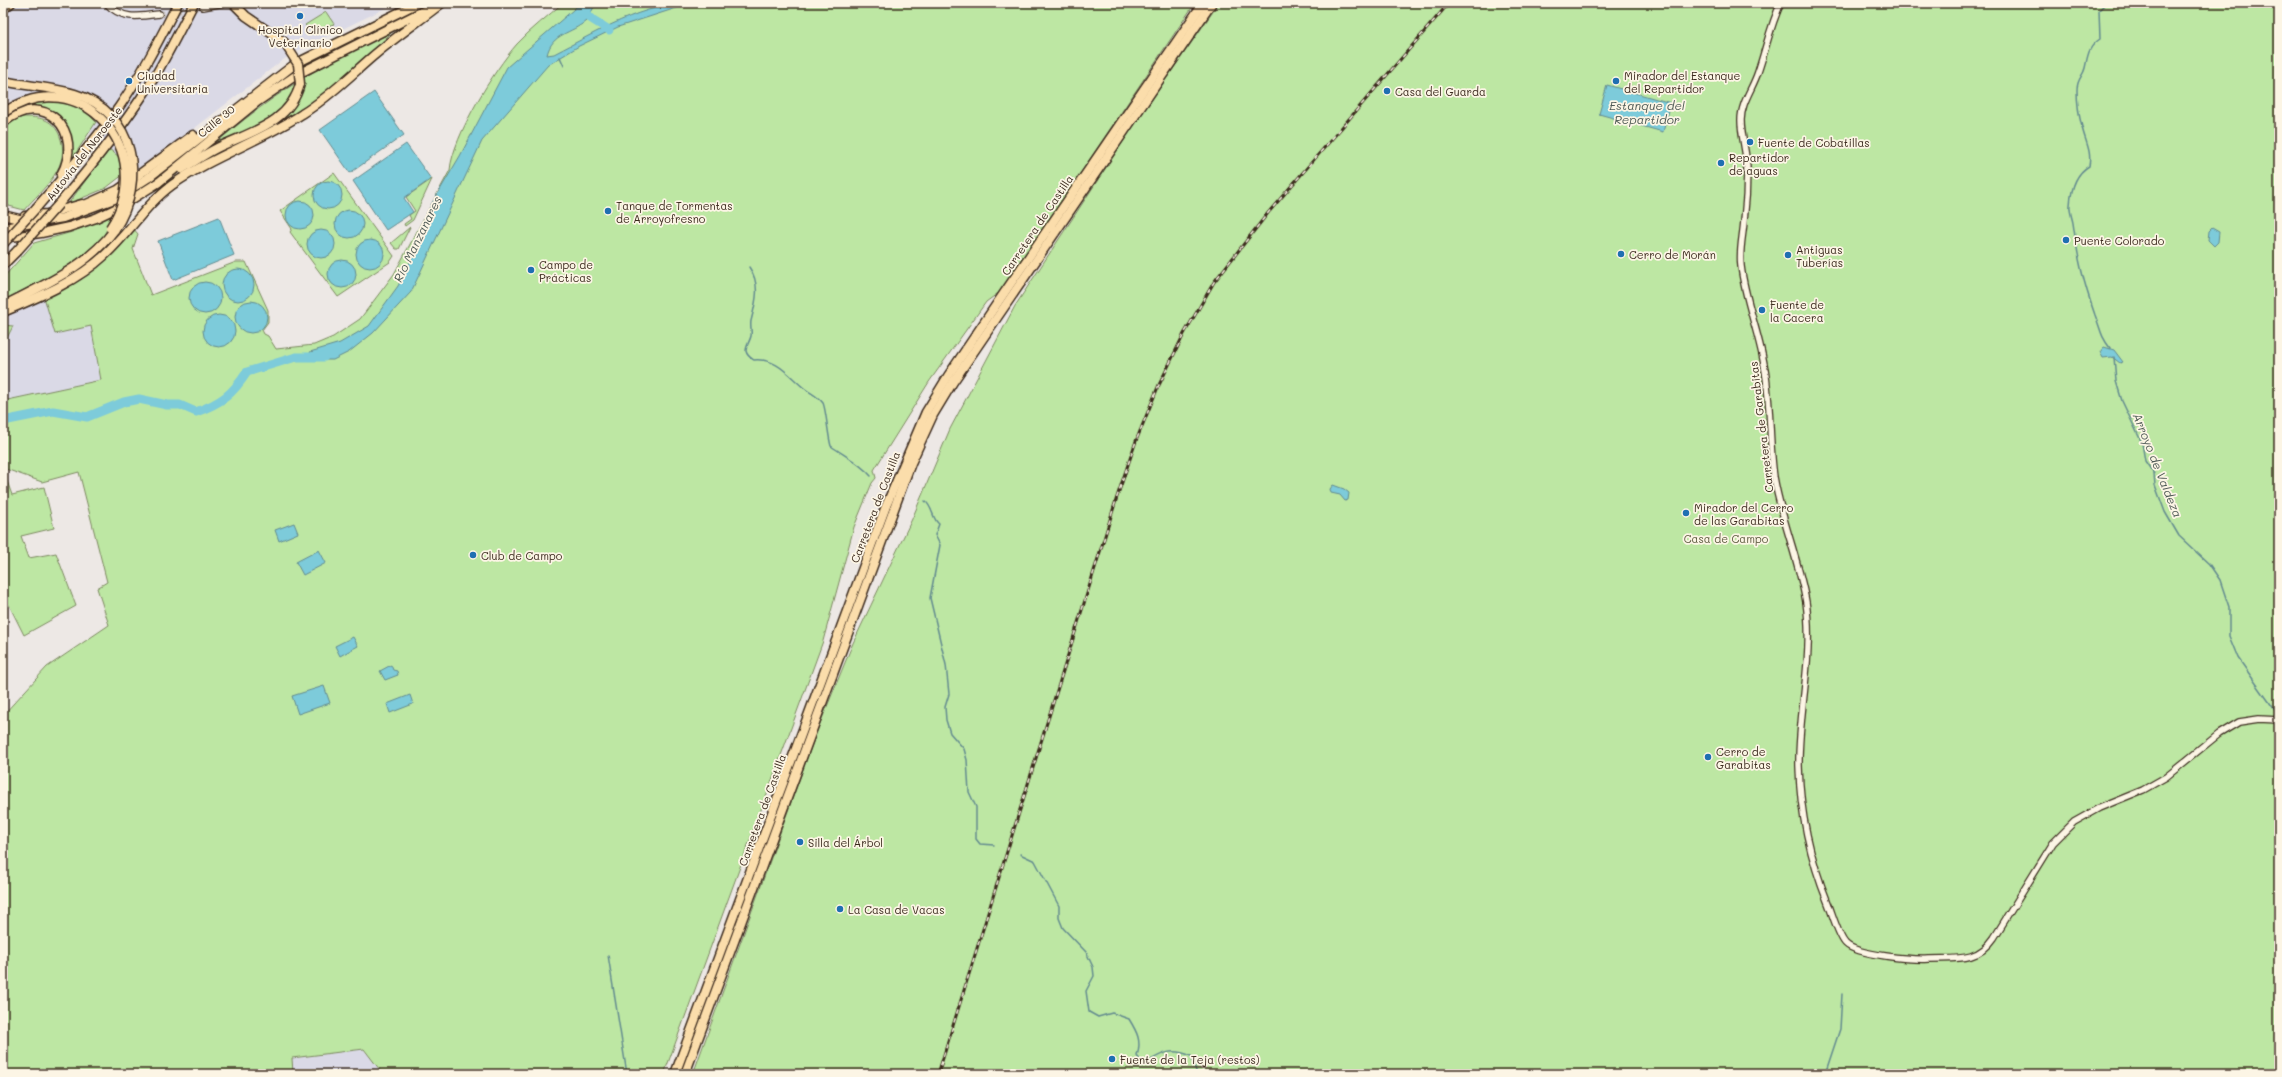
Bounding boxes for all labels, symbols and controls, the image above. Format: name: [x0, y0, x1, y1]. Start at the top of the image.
marker: Hospital Clínico Veterinario: [295, 11, 305, 21]
place label: Hospital Clínico Veterinario: [258, 22, 343, 50]
place label: Ciudad Universitaria: [137, 68, 208, 96]
place label: Mirador del Estanque del Repartidor: [1624, 68, 1741, 96]
marker: Ciudad Universitaria: [124, 76, 134, 86]
marker: Mirador del Estanque del Repartidor: [1611, 76, 1621, 86]
place label: Casa del Guarda: [1395, 84, 1486, 99]
marker: Casa del Guarda: [1382, 86, 1392, 96]
water label: Estanque del Repartidor: [1609, 97, 1685, 127]
street label: Calle 30: [194, 101, 238, 141]
street label: Autovía del Noroeste: [43, 103, 125, 203]
place label: Fuente de Cobatillas: [1758, 135, 1870, 150]
marker: Fuente de Cobatillas: [1745, 137, 1755, 147]
place label: Repartidor de aguas: [1729, 150, 1789, 178]
marker: Repartidor de aguas: [1716, 158, 1726, 168]
street label: Carretera de Castilla: [998, 172, 1076, 278]
water label: Río Manzanares: [389, 193, 445, 285]
place label: Tanque de Tormentas de Arroyofresno: [616, 198, 733, 226]
marker: Tanque de Tormentas de Arroyofresno: [603, 206, 613, 216]
place label: Puente Colorado: [2074, 233, 2165, 248]
marker: Puente Colorado: [2061, 235, 2071, 245]
place label: Antiguas Tuberías: [1796, 242, 1843, 270]
place label: Cerro de Morán: [1629, 247, 1716, 262]
marker: Cerro de Morán: [1616, 249, 1626, 259]
marker: Antiguas Tuberías: [1783, 250, 1793, 260]
place label: Campo de Prácticas: [539, 257, 593, 285]
marker: Campo de Prácticas: [526, 265, 536, 275]
place label: Fuente de la Cacera: [1770, 297, 1824, 325]
marker: Fuente de la Cacera: [1757, 305, 1767, 315]
street label: Carretera de Garabitas: [1746, 360, 1776, 494]
water label: Arroyo de Valdeza: [2130, 410, 2186, 520]
street label: Carretera de Castilla: [847, 449, 903, 565]
place label: Mirador del Cerro de las Garabitas: [1694, 500, 1794, 528]
marker: Mirador del Cerro de las Garabitas: [1681, 508, 1691, 518]
park label: Casa de Campo: [1684, 531, 1769, 546]
place label: Club de Campo: [481, 548, 563, 563]
marker: Club de Campo: [468, 550, 478, 560]
place label: Cerro de Garabitas: [1716, 744, 1771, 772]
street label: Carretera de Castilla: [735, 752, 789, 868]
marker: Cerro de Garabitas: [1703, 752, 1713, 762]
place label: Silla del Árbol: [808, 835, 883, 850]
marker: Silla del Árbol: [795, 837, 805, 847]
place label: La Casa de Vacas: [848, 902, 944, 917]
marker: La Casa de Vacas: [835, 904, 845, 914]
place label: Fuente de la Teja (restos): [1120, 1052, 1260, 1067]
marker: Fuente de la Teja (restos): [1107, 1054, 1117, 1064]

